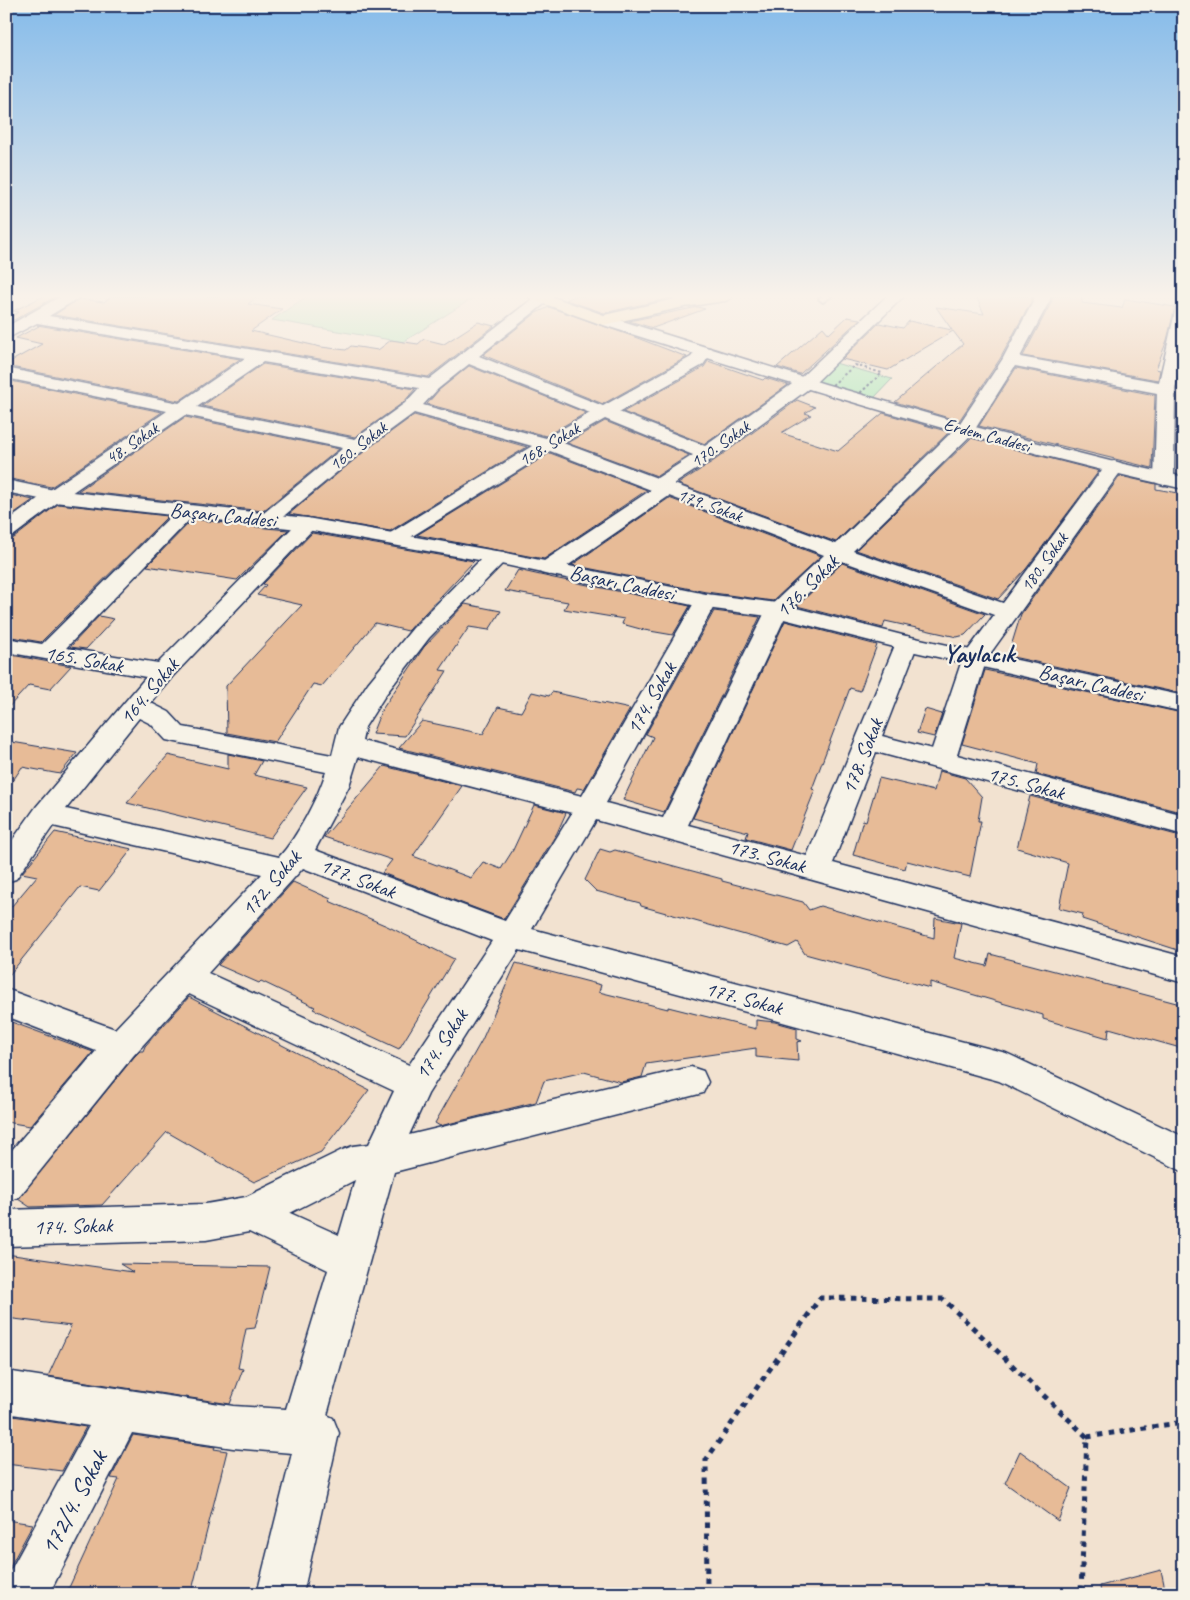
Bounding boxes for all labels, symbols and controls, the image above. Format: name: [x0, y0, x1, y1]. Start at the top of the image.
street label: Erdem Caddesi: [941, 413, 1035, 458]
street label: 170. Sokak: [686, 415, 755, 472]
street label: 48. Sokak: [101, 416, 164, 469]
street label: 160. Sokak: [325, 416, 392, 475]
street label: 168. Sokak: [514, 416, 585, 471]
street label: 179. Sokak: [675, 483, 747, 527]
street label: Başarı Caddesi: [169, 497, 280, 534]
street label: 180. Sokak: [1015, 527, 1074, 596]
street label: 176. Sokak: [770, 548, 845, 623]
street label: Başarı Caddesi: [567, 559, 680, 607]
district label: Yaylacık: [943, 637, 1017, 670]
street label: 165. Sokak: [43, 639, 126, 679]
street label: 164. Sokak: [114, 651, 185, 730]
street label: 174. Sokak: [620, 656, 683, 739]
street label: Başarı Caddesi: [1036, 658, 1149, 708]
street label: 178. Sokak: [835, 713, 889, 797]
street label: 175. Sokak: [985, 760, 1069, 806]
street label: 173. Sokak: [726, 833, 810, 879]
street label: 172. Sokak: [235, 844, 308, 921]
street label: 177. Sokak: [317, 852, 401, 905]
street label: 177. Sokak: [703, 975, 787, 1021]
street label: 174. Sokak: [409, 1003, 474, 1084]
street label: 174. Sokak: [33, 1212, 114, 1240]
street label: 172/4. Sokak: [33, 1443, 115, 1560]

